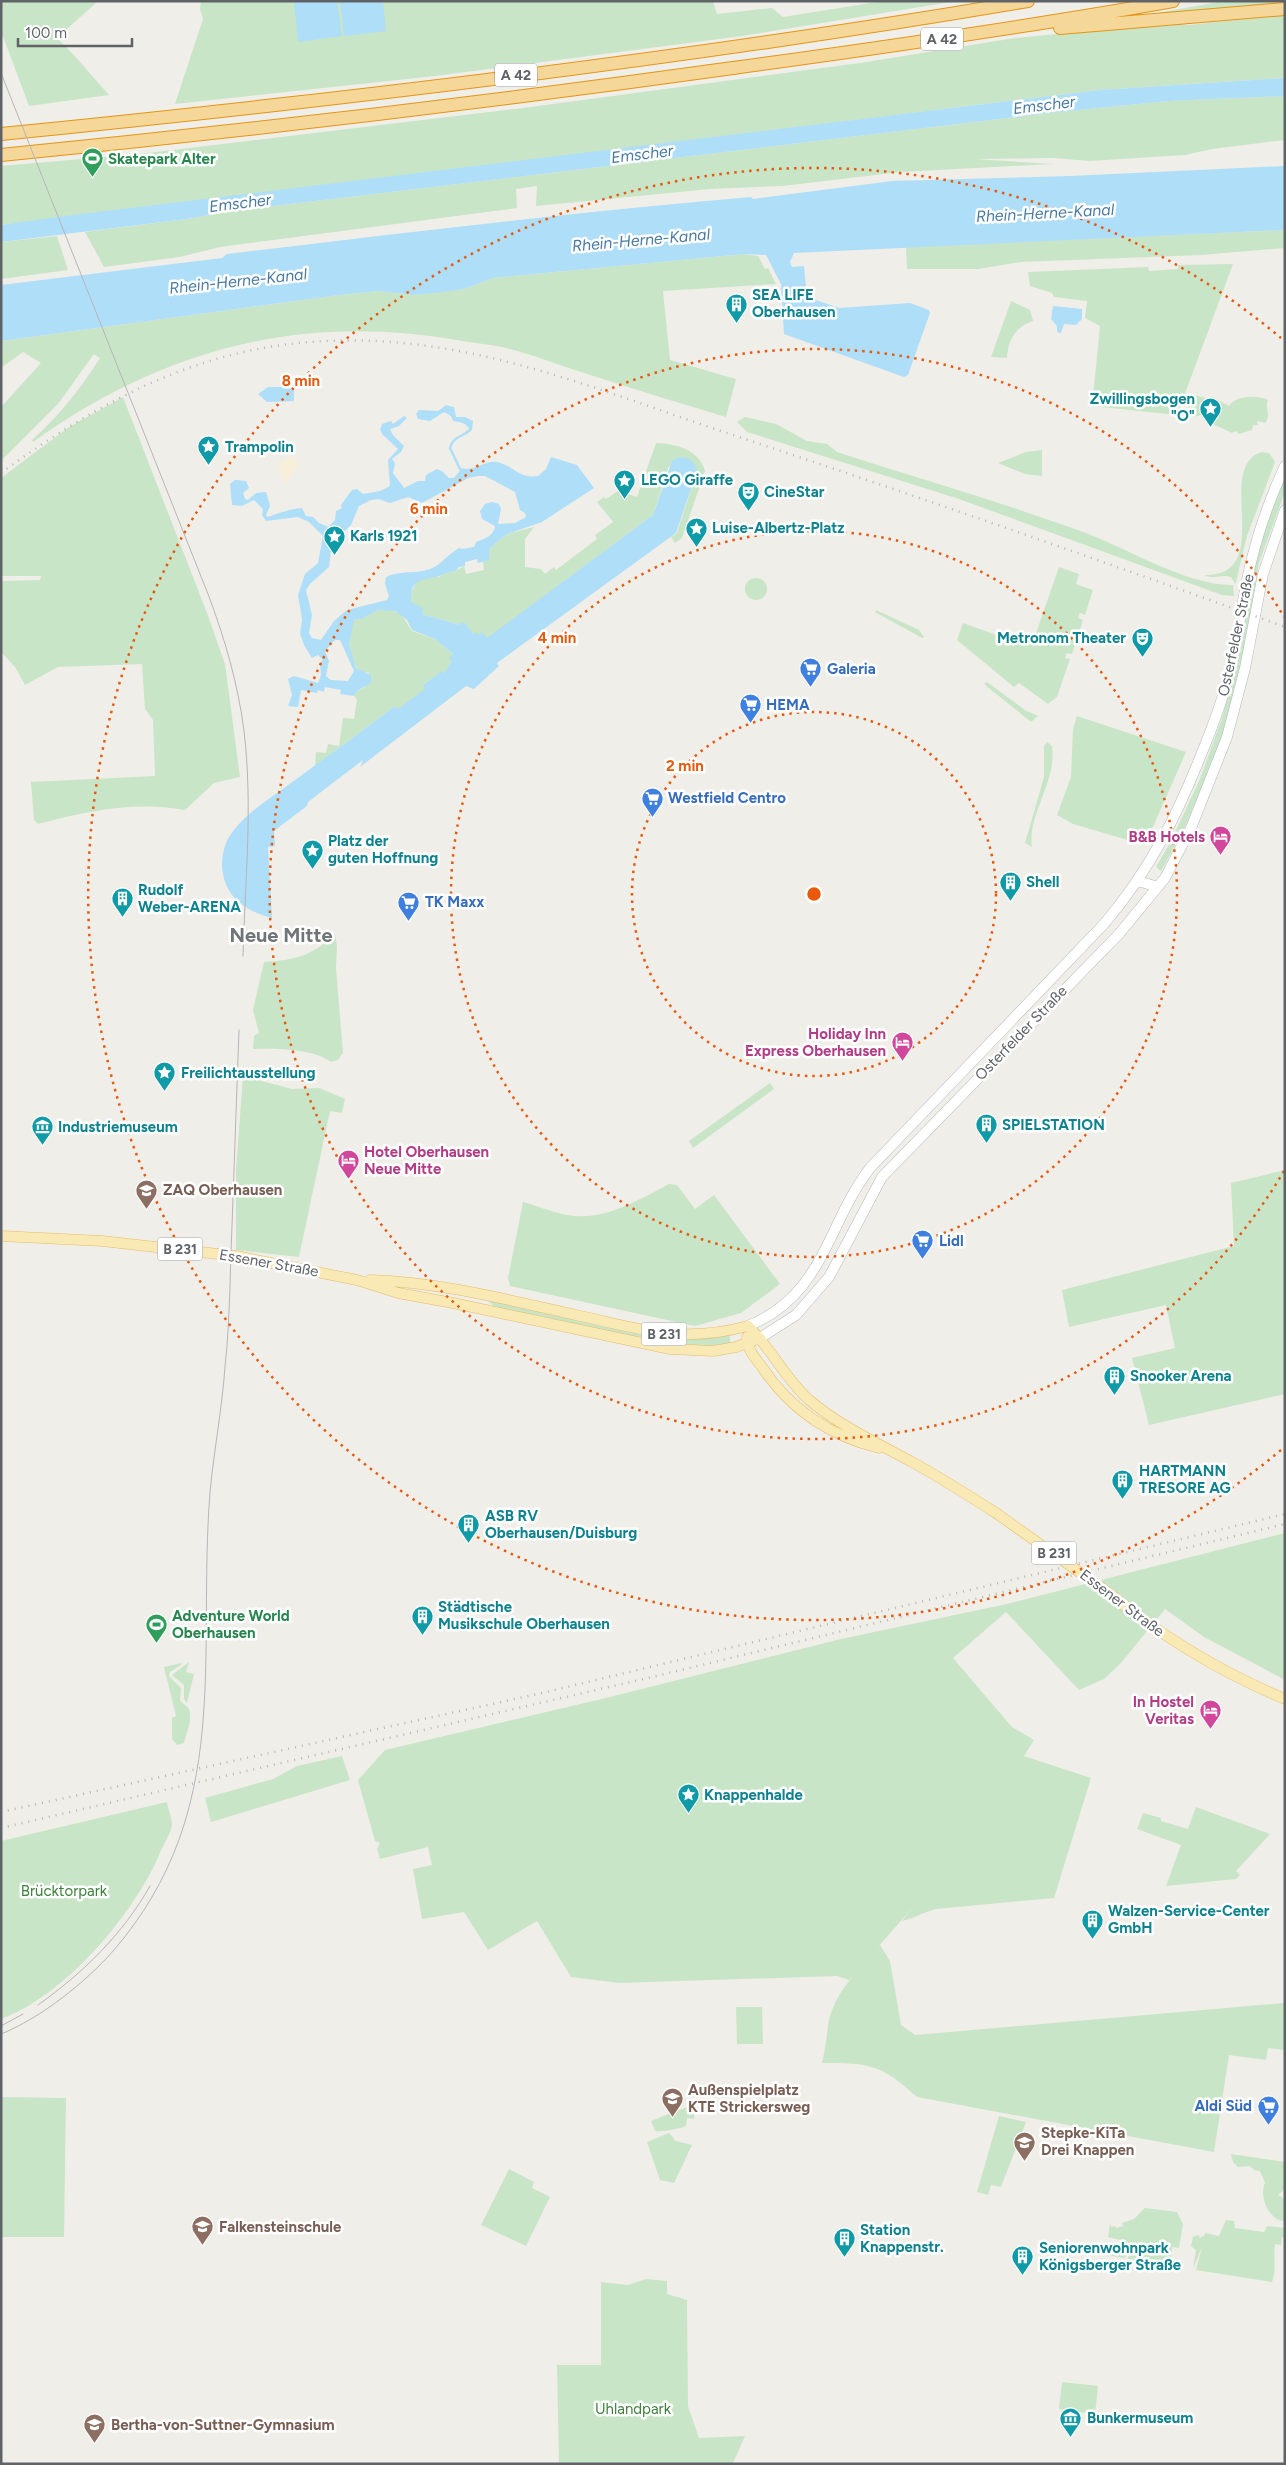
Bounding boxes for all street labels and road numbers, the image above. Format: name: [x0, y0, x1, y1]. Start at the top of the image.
road number: A 42: [921, 28, 963, 50]
road number: A 42: [495, 64, 537, 86]
street label: Osterfelder Straße: [1214, 572, 1258, 698]
street label: Osterfelder Straße: [971, 982, 1071, 1084]
road number: B 231: [158, 1238, 202, 1260]
street label: Essener Straße: [218, 1245, 320, 1281]
road number: B 231: [642, 1322, 686, 1346]
road number: B 231: [1032, 1542, 1076, 1565]
street label: Essener Straße: [1076, 1566, 1168, 1640]

